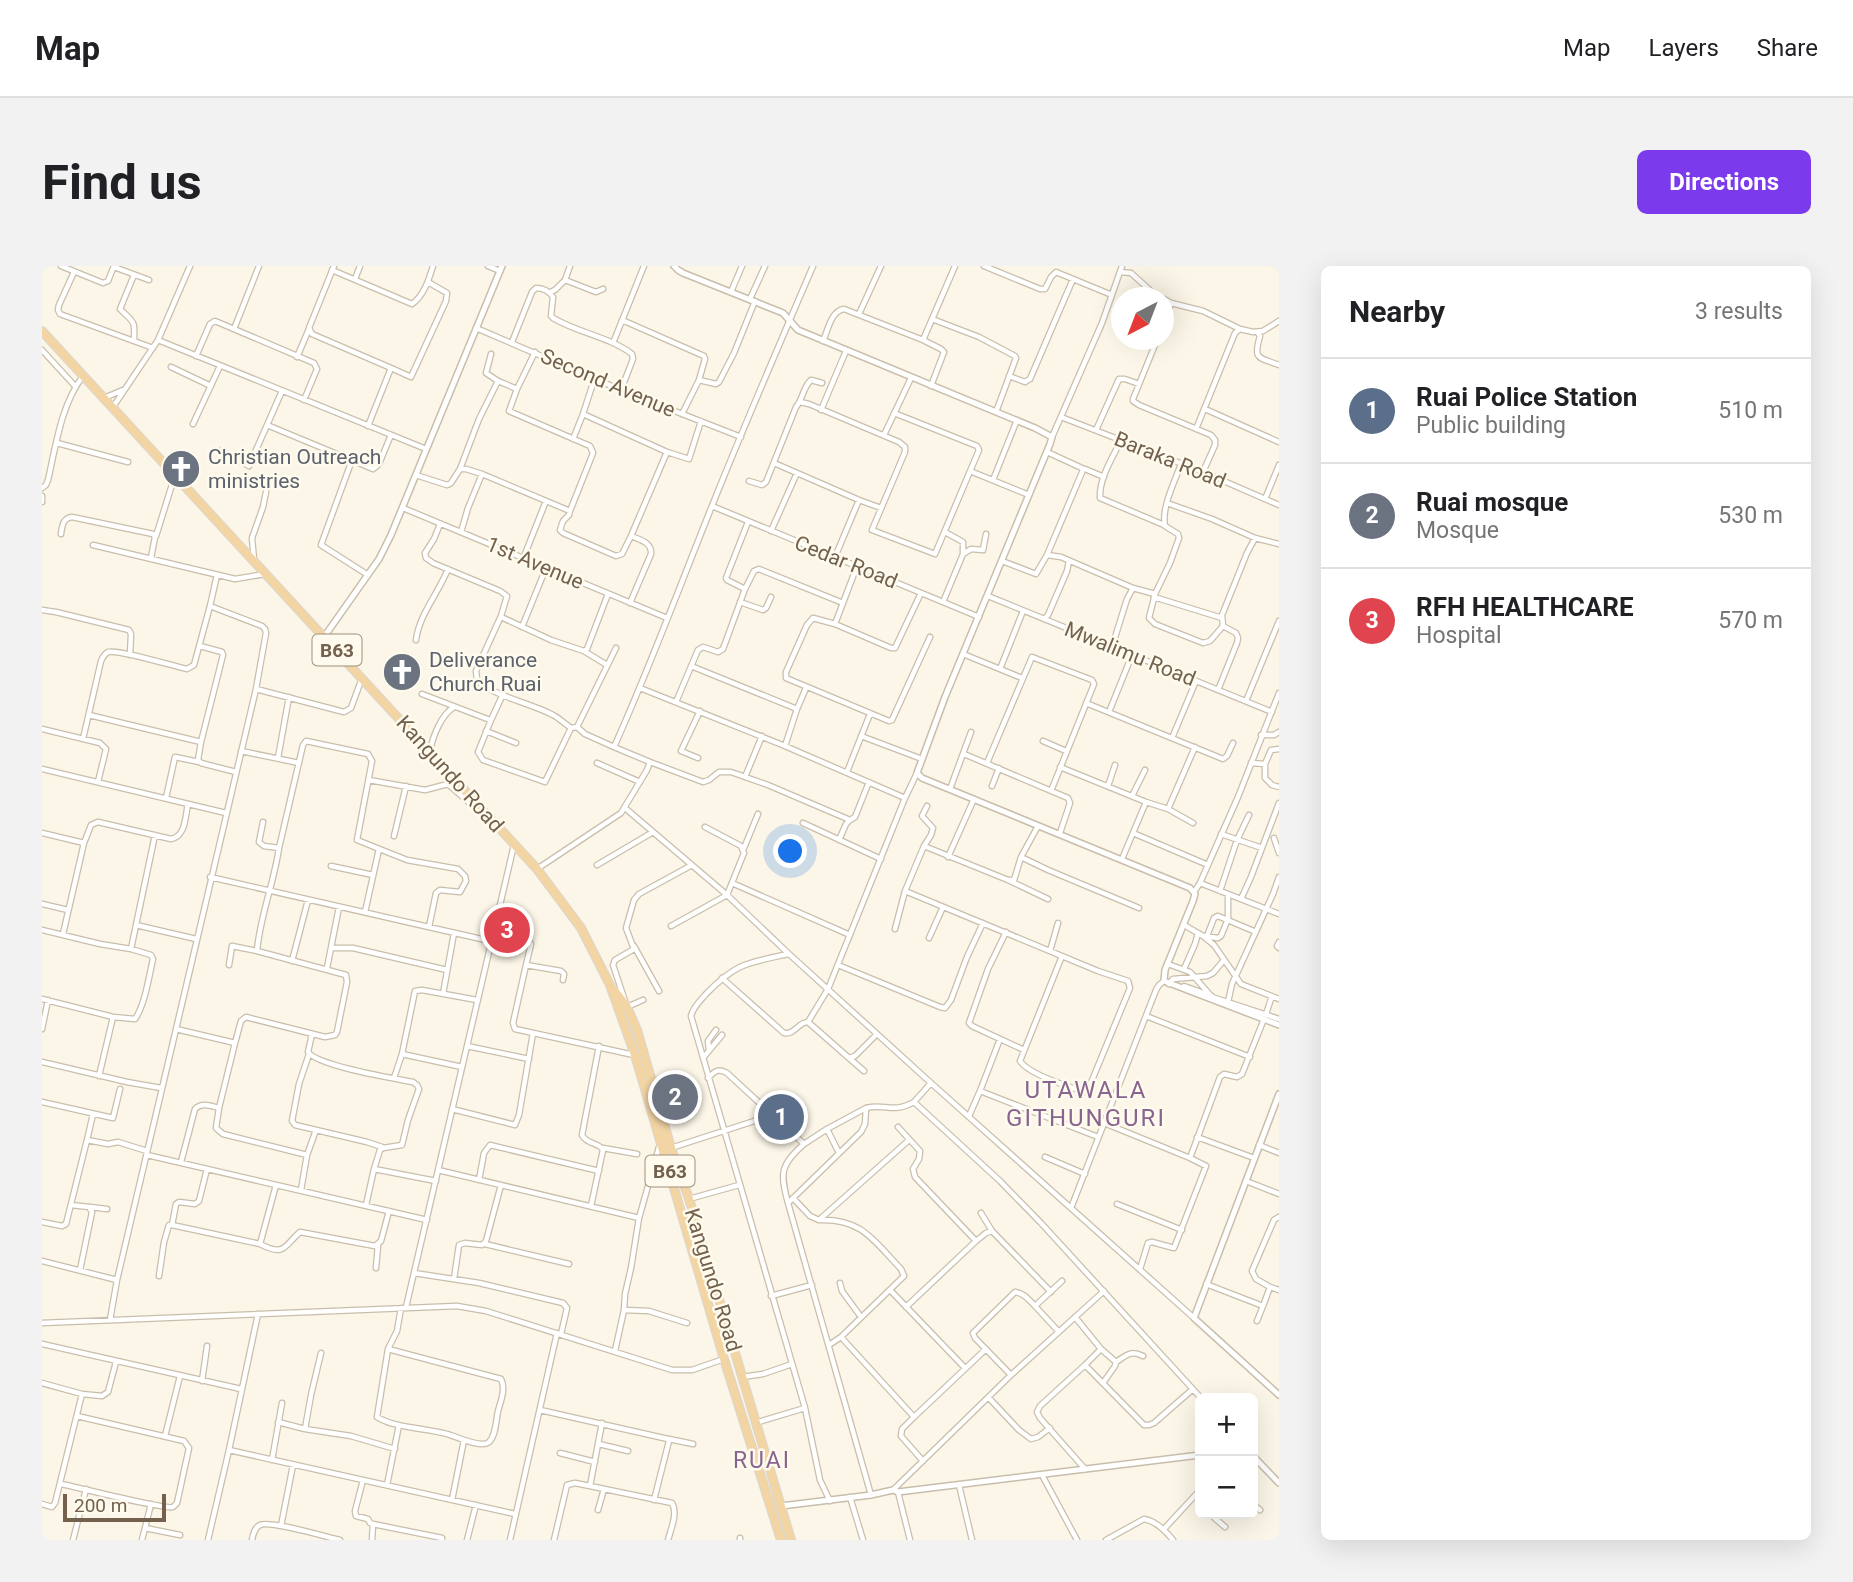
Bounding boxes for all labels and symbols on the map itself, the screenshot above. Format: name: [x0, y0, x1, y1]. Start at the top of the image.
north arrow: [1111, 287, 1174, 350]
street label: Second Avenue: [537, 344, 679, 422]
street label: Baraka Road: [1111, 427, 1229, 493]
place label: Christian Outreach ministries: [208, 445, 381, 493]
church icon: Christian Outreach ministries: [160, 448, 202, 490]
street label: Cedar Road: [791, 531, 901, 593]
street label: 1st Avenue: [483, 532, 587, 594]
street label: Mwalimu Road: [1061, 617, 1199, 691]
road number: B63: [312, 634, 362, 666]
place label: Deliverance Church Ruai: [429, 648, 542, 696]
church icon: Deliverance Church Ruai: [381, 651, 423, 693]
street label: Kangundo Road: [391, 711, 509, 837]
your location: [773, 834, 807, 868]
pin: 3: [484, 904, 530, 956]
pin: 2: [652, 1071, 698, 1123]
district label: UTAWALA GITHUNGURI: [1006, 1076, 1166, 1132]
pin: 1: [758, 1091, 804, 1143]
road number: B63: [646, 1156, 694, 1186]
street label: Kangundo Road: [680, 1206, 746, 1354]
district label: RUAI: [733, 1447, 791, 1474]
scale bar: [63, 1491, 166, 1523]

